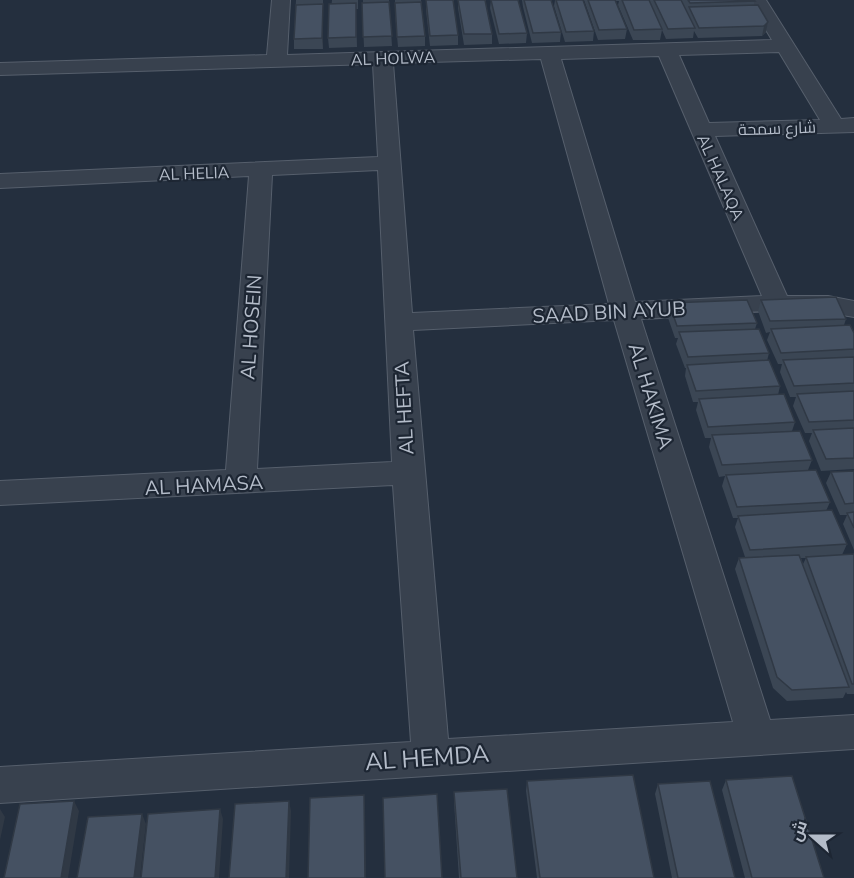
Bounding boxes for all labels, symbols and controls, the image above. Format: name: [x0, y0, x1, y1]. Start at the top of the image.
street label: AL HOLWA: [350, 47, 436, 71]
street label: شارع سمحة: [738, 117, 816, 141]
street label: AL HALAQA: [691, 131, 749, 224]
street label: AL HELIA: [158, 162, 230, 186]
street label: AL HOSEIN: [234, 274, 269, 380]
street label: SAAD BIN AYUB: [532, 295, 686, 330]
street label: AL HAKIMA: [622, 340, 680, 453]
street label: AL HEFTA: [389, 360, 420, 455]
street label: AL HAMASA: [144, 469, 264, 502]
street label: AL HEMDA: [364, 738, 491, 778]
north arrow: [782, 806, 842, 866]
text: ش: [785, 817, 813, 845]

